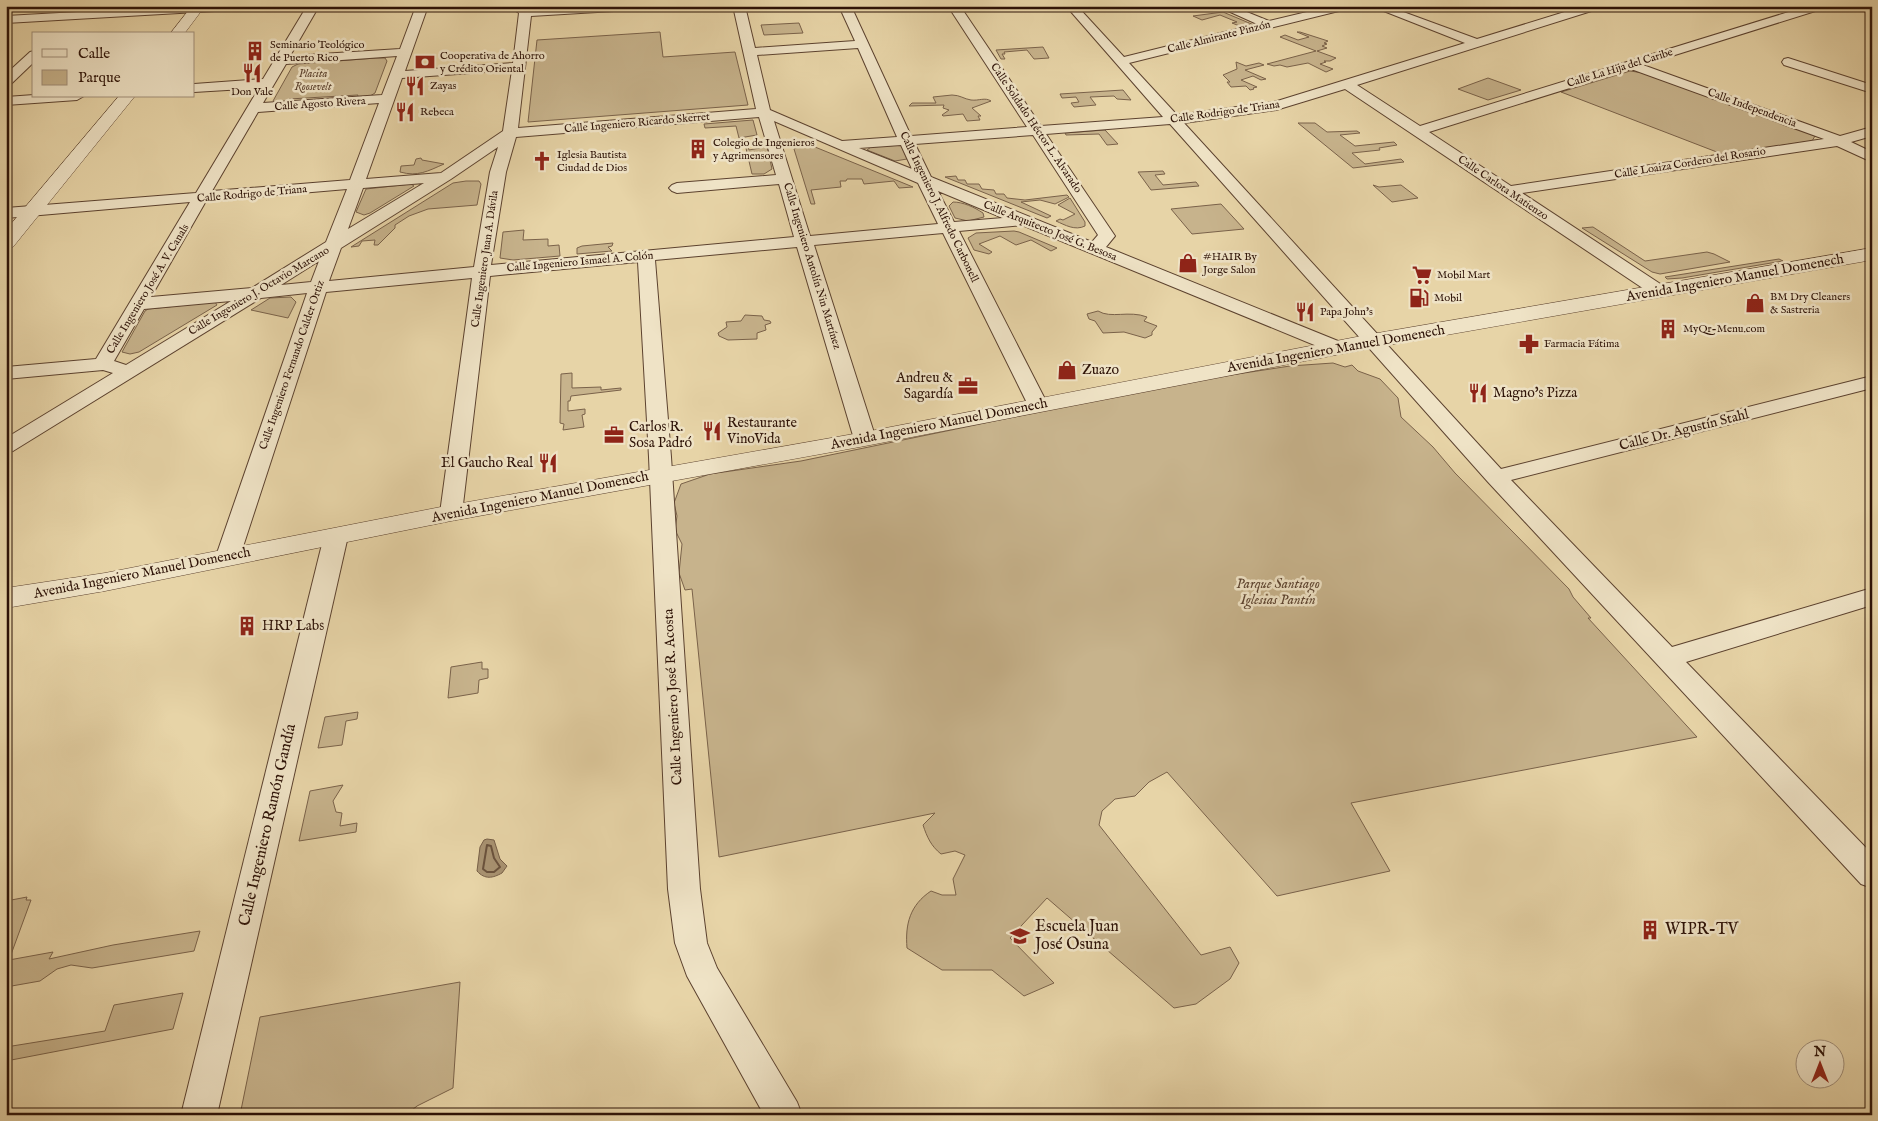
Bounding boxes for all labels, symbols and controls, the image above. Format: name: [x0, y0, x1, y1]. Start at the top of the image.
street label: Calle Almirante Pinzón: [1166, 17, 1272, 57]
legend: [32, 32, 195, 98]
place label: Seminario Teológico de Puerto Rico: [270, 38, 364, 65]
building icon: Seminario Teológico de Puerto Rico: [244, 40, 266, 62]
text: Calle: [78, 44, 110, 63]
street label: Calle La Hija del Caribe: [1565, 45, 1675, 91]
place label: Cooperativa de Ahorro y Crédito Oriental: [439, 49, 545, 76]
bank icon: Cooperativa de Ahorro y Crédito Oriental: [414, 51, 436, 73]
street label: Calle Soldado Héctor L. Alvarado: [987, 60, 1085, 196]
restaurant icon: Don Vale: [241, 62, 263, 84]
park label: Placita Roosevelt: [295, 67, 332, 94]
text: Parque: [78, 68, 121, 87]
restaurant icon: Zayas: [404, 75, 426, 97]
place label: Zayas: [430, 79, 456, 93]
place label: Don Vale: [231, 85, 273, 99]
street label: Calle Independencia: [1706, 85, 1799, 131]
street label: Calle Agosto Rivera: [274, 94, 366, 114]
street label: Calle Rodrigo de Triana: [1169, 97, 1281, 127]
restaurant icon: Rebeca: [394, 101, 416, 123]
place label: Rebeca: [420, 105, 454, 119]
street label: Calle Ingeniero Ricardo Skerret: [564, 110, 711, 136]
street label: Calle Ingeniero J. Alfredo Carbonell: [896, 129, 982, 285]
place label: Colegio de Ingenieros y Agrimensores: [712, 136, 815, 163]
building icon: Colegio de Ingenieros y Agrimensores: [687, 138, 709, 160]
street label: Calle Loaiza Cordero del Rosario: [1613, 144, 1767, 182]
place label: Iglesia Bautista Ciudad de Dios: [557, 148, 627, 175]
church icon: Iglesia Bautista Ciudad de Dios: [531, 150, 553, 172]
street label: Calle Carlota Matienzo: [1455, 153, 1551, 224]
street label: Calle Ingeniero Antolín Nin Martínez: [780, 181, 844, 351]
street label: Calle Rodrigo de Triana: [196, 182, 308, 206]
street label: Calle Ingeniero Juan A. Dávila: [468, 189, 502, 328]
street label: Calle Arquitecto José G. Besosa: [981, 198, 1119, 264]
street label: Calle Ingeniero José A. V. Canals: [104, 221, 192, 357]
street label: Calle Ingeniero J. Octavio Marcano: [186, 243, 332, 339]
street label: Calle Ingeniero Ismael A. Colón: [506, 249, 654, 275]
place label: #HAIR By Jorge Salon: [1201, 250, 1257, 277]
street label: Avenida Ingeniero Manuel Domenech: [1624, 250, 1846, 306]
shop icon: #HAIR By Jorge Salon: [1177, 252, 1199, 274]
supermarket icon: Mobil Mart: [1411, 264, 1433, 286]
place label: Mobil Mart: [1437, 268, 1490, 282]
street label: Calle Ingeniero Fernando Calder Ortiz: [256, 278, 328, 452]
fuel station icon: Mobil: [1408, 287, 1430, 309]
place label: BM Dry Cleaners & Sastreria: [1770, 290, 1850, 317]
place label: Mobil: [1434, 291, 1462, 305]
shop icon: BM Dry Cleaners & Sastreria: [1744, 292, 1766, 314]
restaurant icon: Papa John's: [1294, 301, 1316, 323]
place label: Papa John's: [1320, 305, 1373, 319]
building icon: MyQr-Menu.com: [1657, 318, 1679, 340]
street label: Avenida Ingeniero Manuel Domenech: [1225, 321, 1447, 377]
place label: MyQr-Menu.com: [1683, 322, 1765, 336]
pharmacy icon: Farmacia Fátima: [1518, 333, 1540, 355]
place label: Farmacia Fátima: [1544, 337, 1619, 351]
shop icon: Zuazo: [1056, 359, 1078, 381]
place label: Zuazo: [1082, 361, 1120, 379]
place label: Andreu & Sagardía: [895, 369, 954, 403]
office icon: Andreu & Sagardía: [957, 375, 979, 397]
restaurant icon: Magno's Pizza: [1467, 382, 1489, 404]
place label: Magno's Pizza: [1493, 384, 1578, 402]
street label: Avenida Ingeniero Manuel Domenech: [828, 394, 1050, 454]
street label: Calle Dr. Agustín Stahl: [1617, 405, 1751, 455]
place label: Restaurante VinoVida: [726, 414, 797, 448]
place label: Carlos R. Sosa Padró: [629, 418, 692, 452]
restaurant icon: Restaurante VinoVida: [701, 420, 723, 442]
office icon: Carlos R. Sosa Padró: [603, 424, 625, 446]
restaurant icon: El Gaucho Real: [537, 452, 559, 474]
place label: El Gaucho Real: [441, 454, 533, 472]
street label: Avenida Ingeniero Manuel Domenech: [429, 467, 651, 527]
street label: Avenida Ingeniero Manuel Domenech: [31, 543, 253, 603]
park label: Parque Santiago Iglesias Pantín: [1236, 575, 1320, 610]
street label: Calle Ingeniero José R. Acosta: [659, 607, 687, 786]
building icon: HRP Labs: [236, 615, 258, 637]
place label: HRP Labs: [262, 617, 324, 635]
street label: Calle Ingeniero Ramón Gandía: [235, 722, 301, 928]
place label: Escuela Juan José Osuna: [1033, 917, 1119, 955]
building icon: WIPR-TV: [1639, 919, 1661, 941]
place label: WIPR-TV: [1665, 920, 1739, 940]
school or university icon: Escuela Juan José Osuna: [1009, 925, 1031, 947]
north arrow: [1796, 1038, 1846, 1088]
text: N: [1813, 1043, 1826, 1061]

